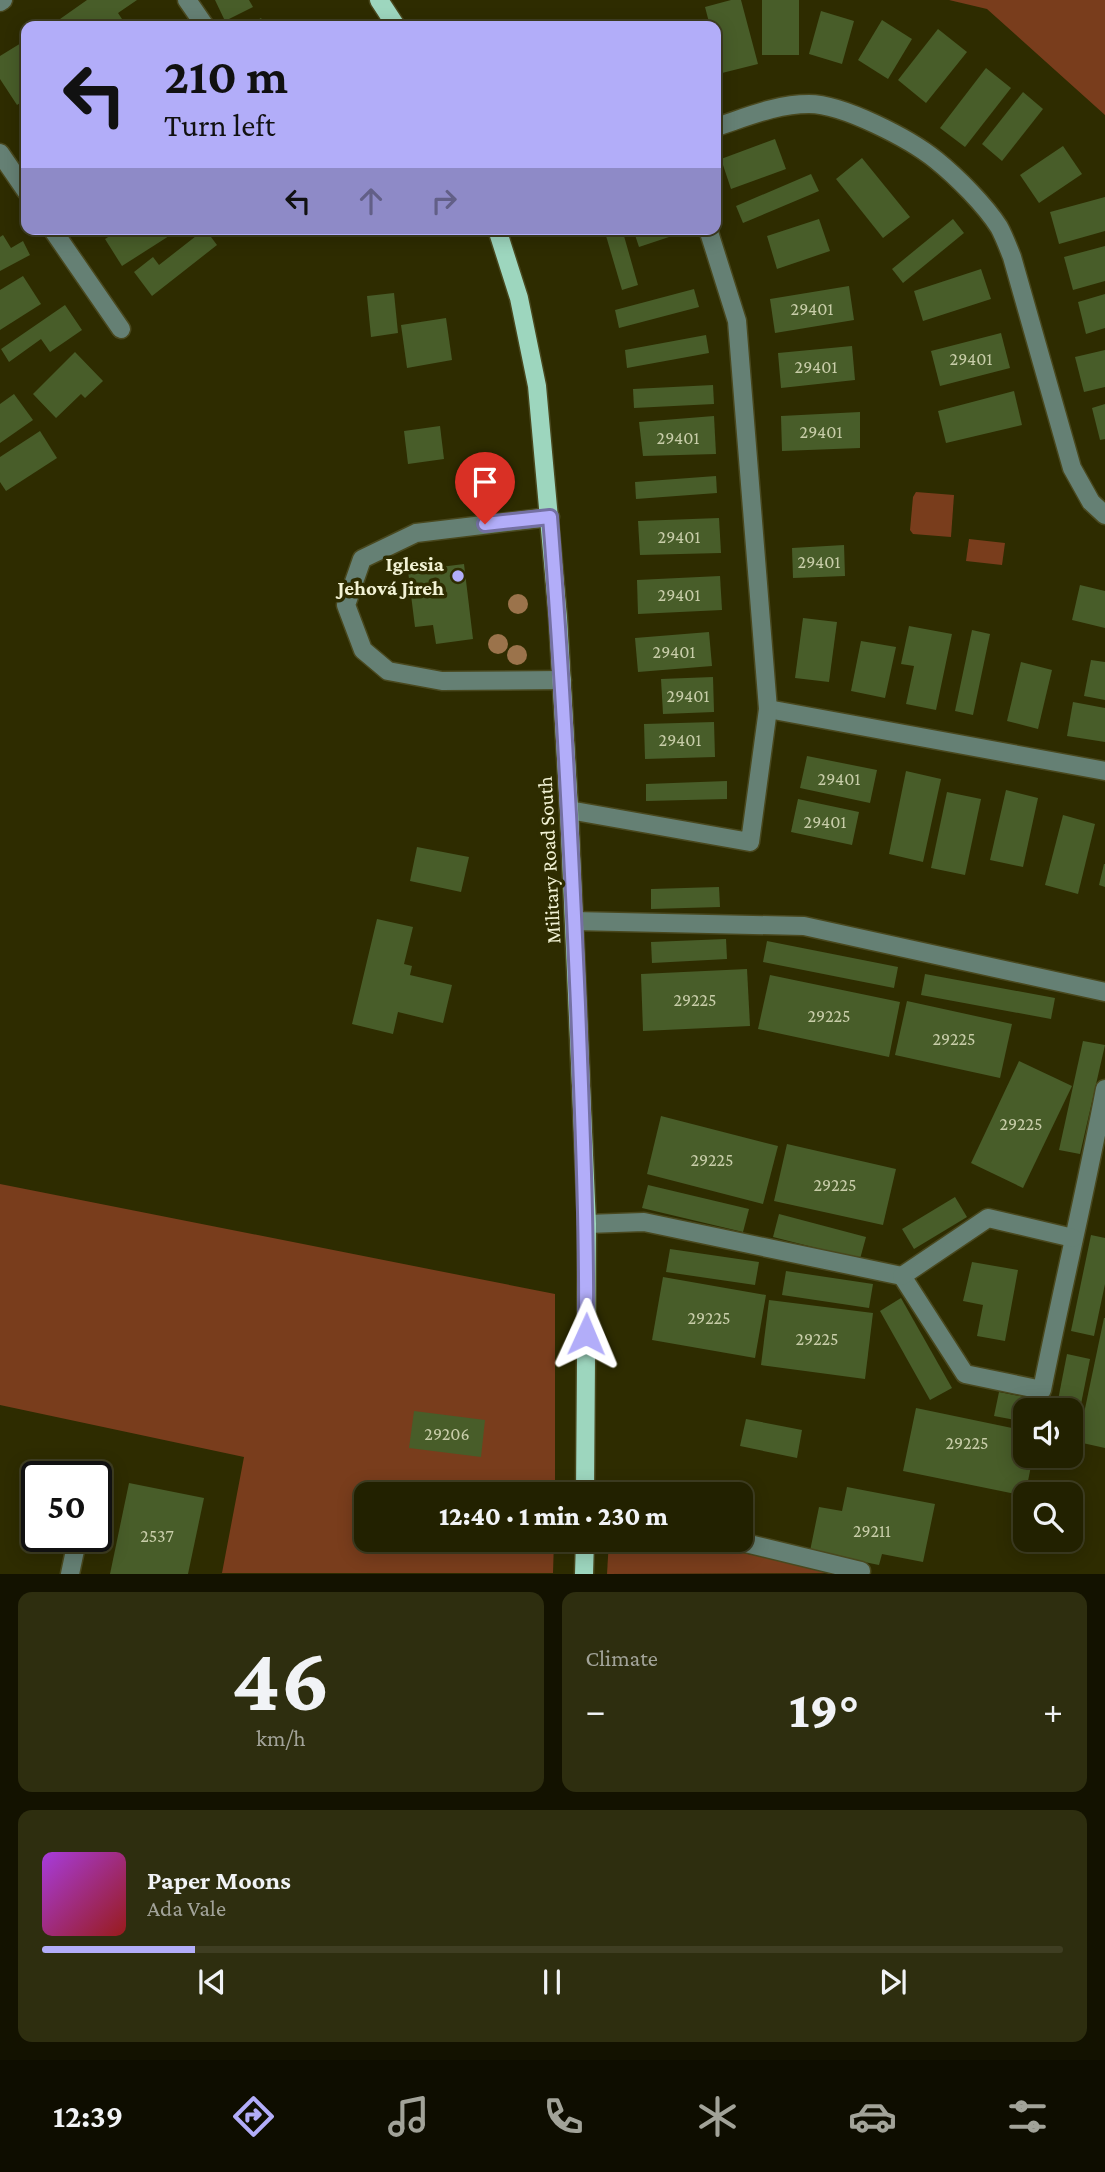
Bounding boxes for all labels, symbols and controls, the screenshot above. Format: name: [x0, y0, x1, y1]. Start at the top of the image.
icon: left: [49, 49, 140, 140]
text: 210 m: [164, 49, 288, 104]
text: Turn left: [164, 107, 275, 143]
icon: left: [279, 182, 317, 220]
icon: ahead: [352, 182, 390, 220]
icon: right: [425, 182, 463, 220]
house number: 29401: [791, 299, 833, 319]
house number: 29401: [950, 349, 992, 369]
house number: 29401: [795, 357, 837, 377]
house number: 29401: [800, 422, 842, 442]
house number: 29401: [657, 428, 699, 448]
pin: [455, 452, 515, 524]
icon: arrive: [466, 463, 504, 501]
house number: 29401: [658, 527, 700, 547]
place label: Iglesia Jehová Jireh: [335, 552, 445, 600]
house number: 29401: [798, 552, 840, 572]
marker: Iglesia Jehová Jireh: [450, 568, 466, 584]
house number: 29401: [658, 585, 700, 605]
house number: 29401: [653, 642, 695, 662]
house number: 29401: [667, 686, 709, 706]
house number: 29401: [659, 730, 701, 750]
house number: 29401: [818, 769, 860, 789]
street label: Military Road South: [533, 776, 565, 944]
house number: 29401: [804, 812, 846, 832]
house number: 29225: [673, 990, 717, 1010]
house number: 29225: [807, 1006, 851, 1026]
house number: 29225: [932, 1029, 976, 1049]
house number: 29225: [999, 1114, 1043, 1134]
house number: 29225: [690, 1150, 734, 1170]
house number: 29225: [813, 1175, 857, 1195]
position arrow: [549, 1297, 623, 1371]
house number: 29225: [687, 1308, 731, 1328]
house number: 29225: [795, 1329, 839, 1349]
map controls: [1013, 1398, 1083, 1552]
button: sound: [1013, 1398, 1083, 1468]
house number: 29206: [424, 1424, 470, 1444]
house number: 29225: [945, 1433, 989, 1453]
speed limit sign: 50: [21, 1461, 112, 1552]
button: search: [1013, 1482, 1083, 1552]
text: 12:40 · 1 min · 230 m: [439, 1502, 668, 1531]
house number: 29211: [853, 1521, 891, 1541]
house number: 2537: [140, 1526, 174, 1546]
text: 46: [231, 1628, 330, 1730]
text: Climate: [586, 1645, 658, 1671]
text: 19°: [789, 1680, 859, 1738]
text: −: [586, 1689, 606, 1731]
text: +: [1043, 1689, 1063, 1731]
text: km/h: [256, 1725, 306, 1751]
text: Paper Moons: [147, 1866, 291, 1895]
text: Ada Vale: [147, 1895, 226, 1921]
icon: previous: [193, 1963, 231, 2001]
icon: pause: [533, 1963, 571, 2001]
icon: next: [874, 1963, 912, 2001]
icon: directions: [229, 2092, 278, 2141]
icon: music: [384, 2092, 433, 2141]
icon: phone: [539, 2092, 588, 2141]
icon: climate: [693, 2092, 742, 2141]
icon: car: [848, 2092, 897, 2141]
icon: filters: [1003, 2092, 1052, 2141]
text: 12:39: [53, 2098, 123, 2134]

